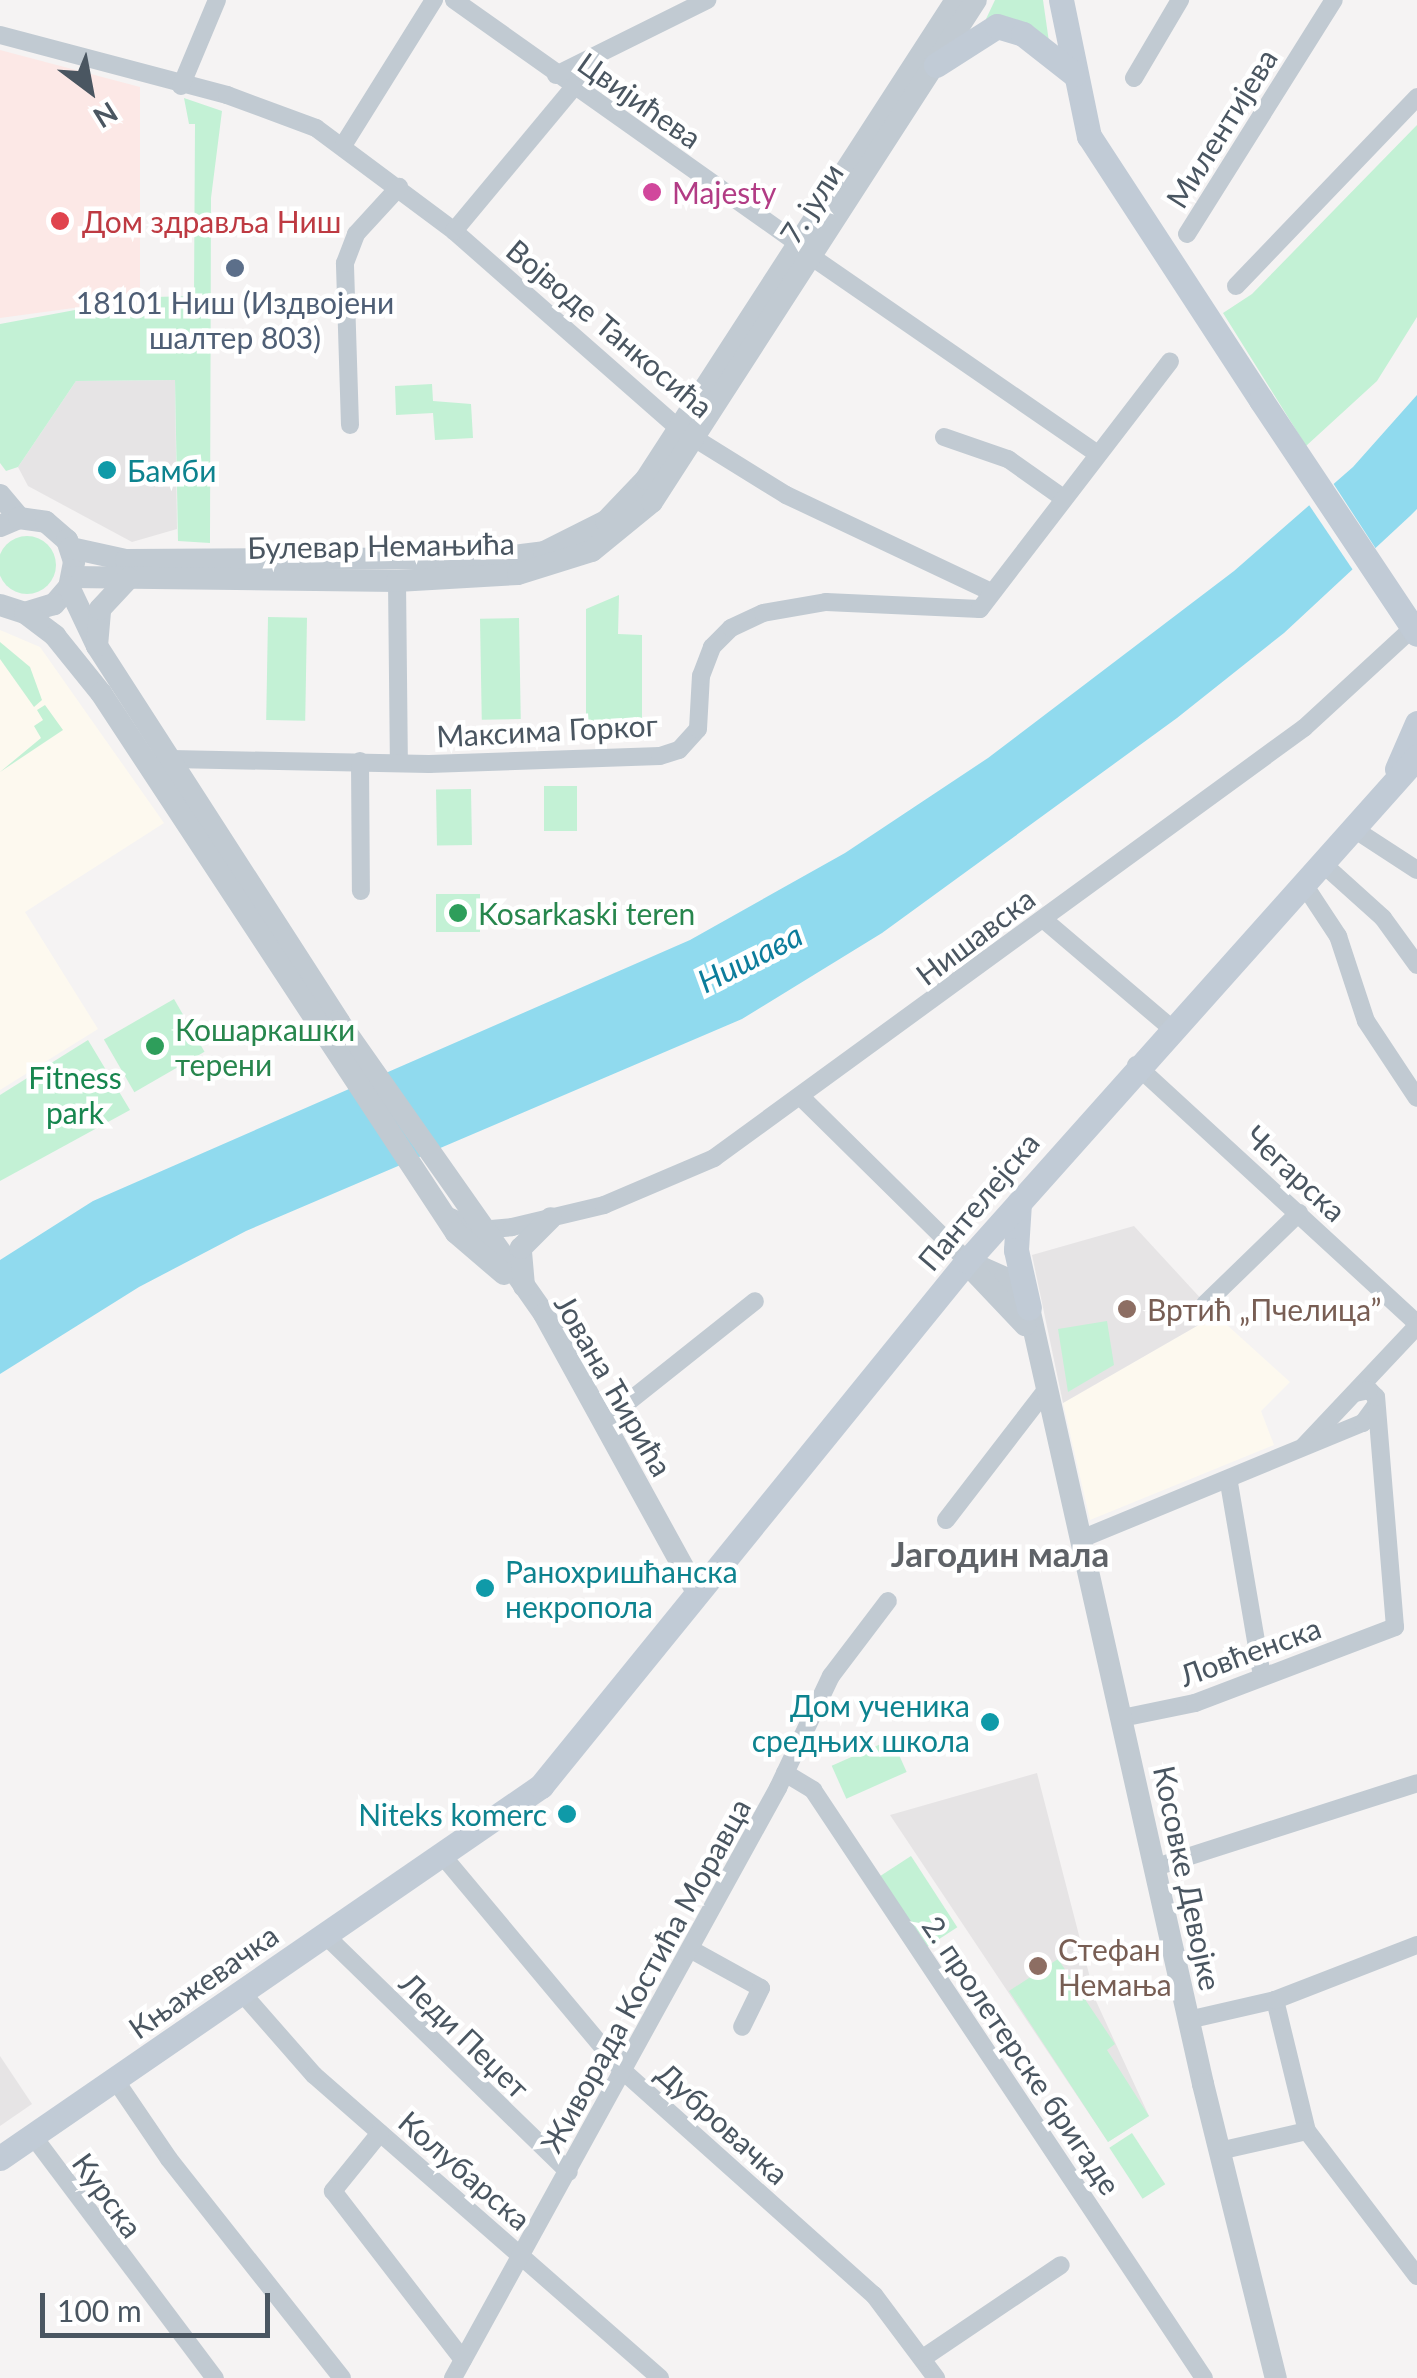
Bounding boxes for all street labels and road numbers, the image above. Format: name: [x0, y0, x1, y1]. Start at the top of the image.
street label: Милентијева: [1158, 42, 1284, 214]
street label: Цвијићева: [571, 44, 709, 156]
street label: 7. јули: [772, 156, 850, 250]
street label: Војводе Танкосића: [500, 231, 720, 425]
street label: Булевар Немањића: [247, 525, 515, 565]
street label: Максима Горког: [435, 706, 659, 754]
street label: Нишавска: [909, 880, 1041, 992]
street label: Чегарска: [1238, 1118, 1354, 1228]
street label: Пантелејска: [910, 1125, 1046, 1277]
street label: Јована Ћирића: [547, 1288, 681, 1482]
street label: Ловћенска: [1175, 1609, 1325, 1693]
street label: Косовке Девојке: [1147, 1762, 1229, 1994]
street label: Живорада Костића Моравца: [533, 1792, 757, 2158]
street label: 2. пролетерске бригаде: [915, 1909, 1129, 2201]
street label: Књажевачка: [121, 1916, 285, 2046]
street label: Леди Пеџет: [393, 1965, 537, 2105]
street label: Дубровачка: [650, 2055, 796, 2191]
street label: Колубарска: [392, 2103, 538, 2237]
street label: Курска: [65, 2146, 151, 2244]

